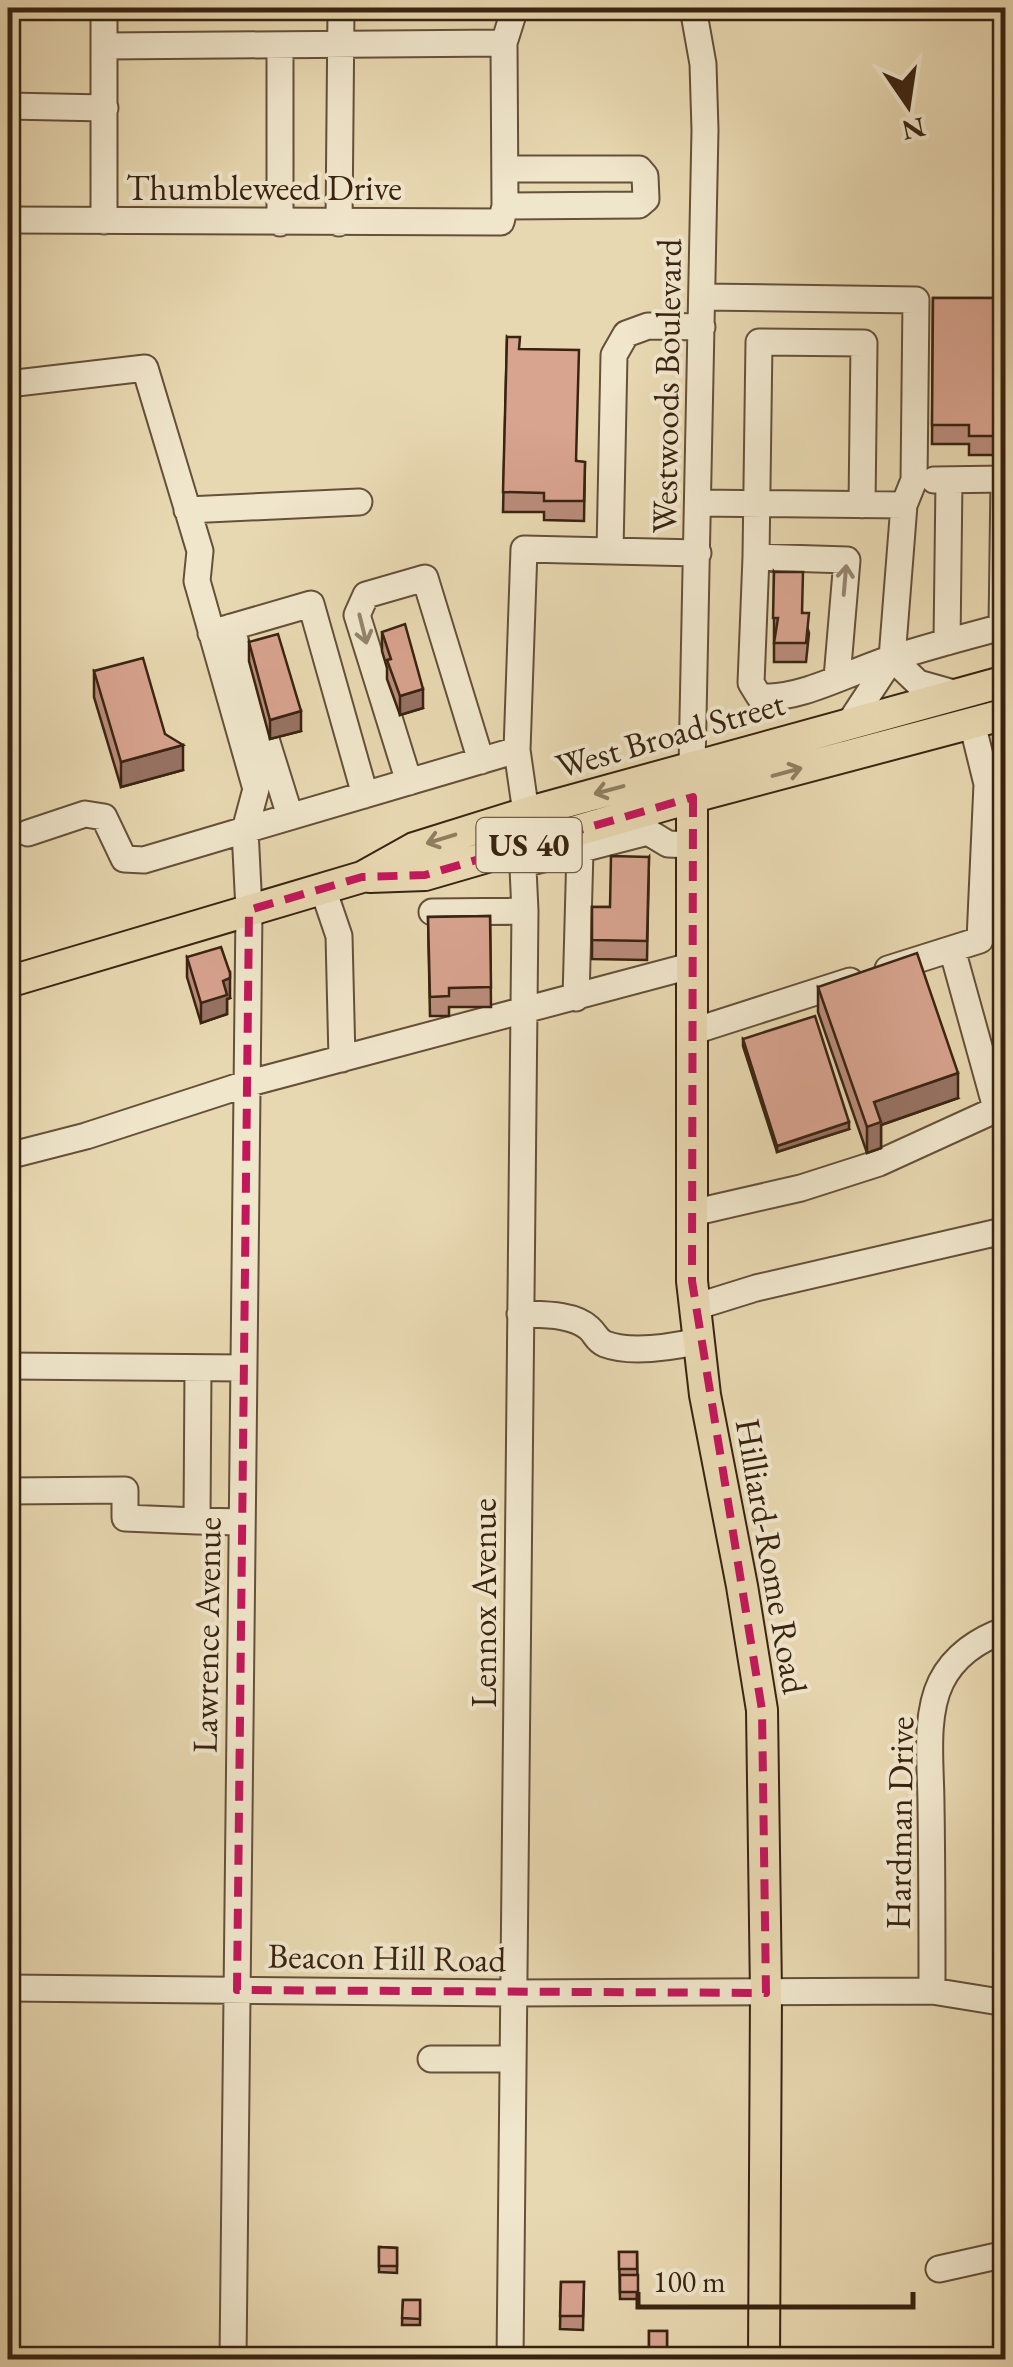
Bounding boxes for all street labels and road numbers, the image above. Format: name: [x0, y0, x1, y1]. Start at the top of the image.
street label: Thumbleweed Drive: [126, 165, 402, 210]
street label: Westwoods Boulevard: [641, 238, 691, 534]
street label: West Broad Street: [550, 680, 790, 788]
road number: US 40: [476, 818, 582, 872]
street label: Hilliard-Rome Road: [726, 1415, 818, 1697]
street label: Lennox Avenue: [461, 1498, 506, 1708]
street label: Lawrence Avenue: [181, 1517, 231, 1753]
street label: Hardman Drive: [875, 1716, 923, 1930]
street label: Beacon Hill Road: [267, 1932, 507, 1982]

